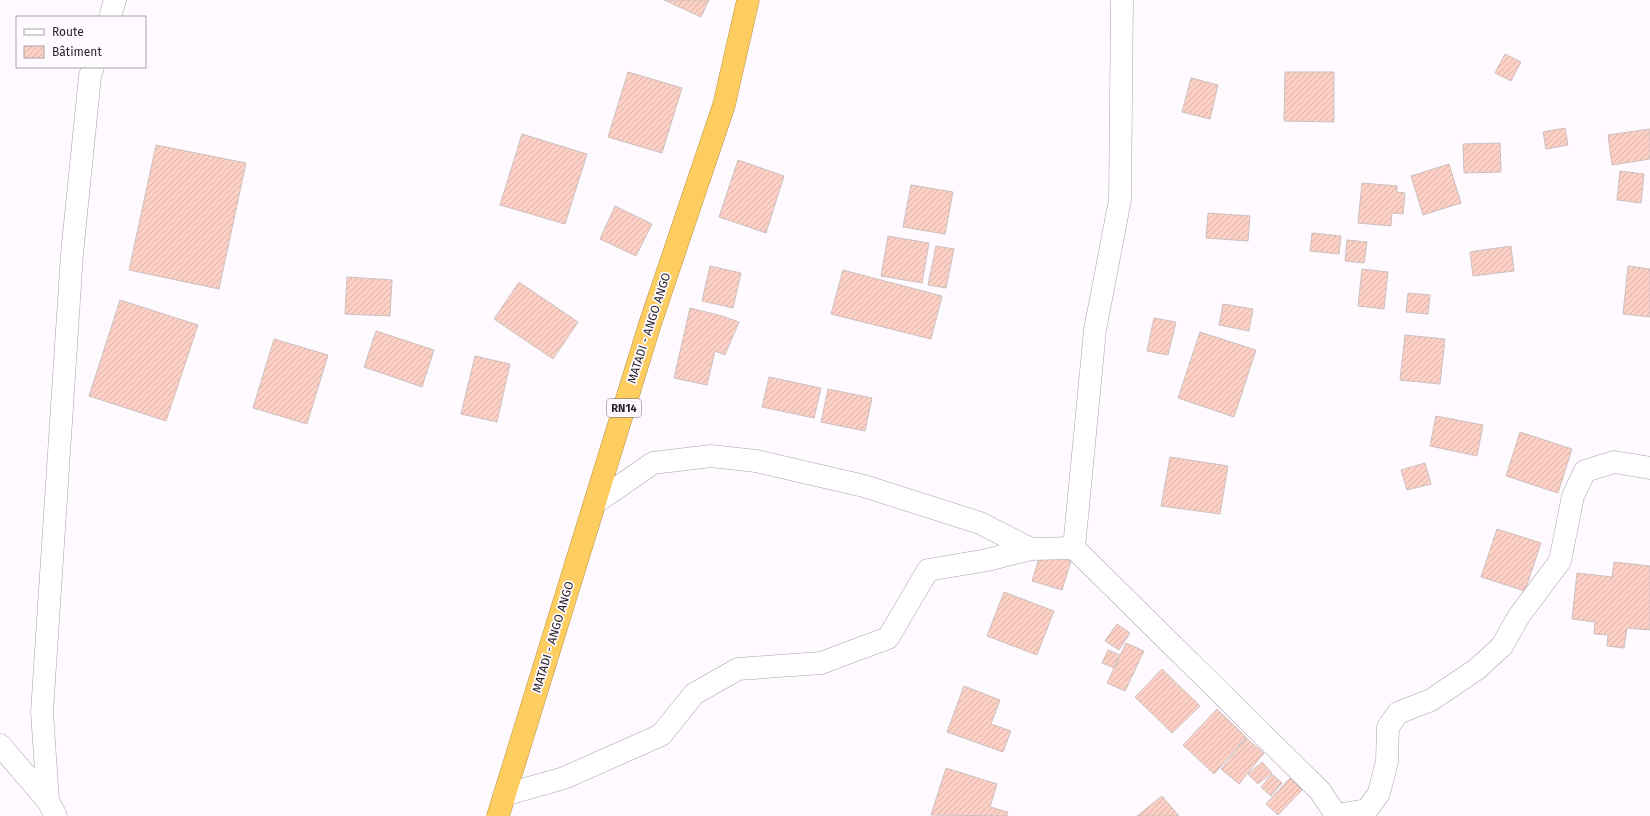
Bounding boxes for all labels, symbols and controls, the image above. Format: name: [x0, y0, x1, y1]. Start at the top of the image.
legend: [16, 16, 146, 68]
text: Route: [52, 25, 84, 39]
text: Bâtiment: [52, 45, 102, 59]
street label: MATADI - ANGO ANGO: [624, 271, 674, 385]
road number: RN14: [607, 399, 641, 417]
street label: MATADI - ANGO ANGO: [529, 580, 577, 694]

